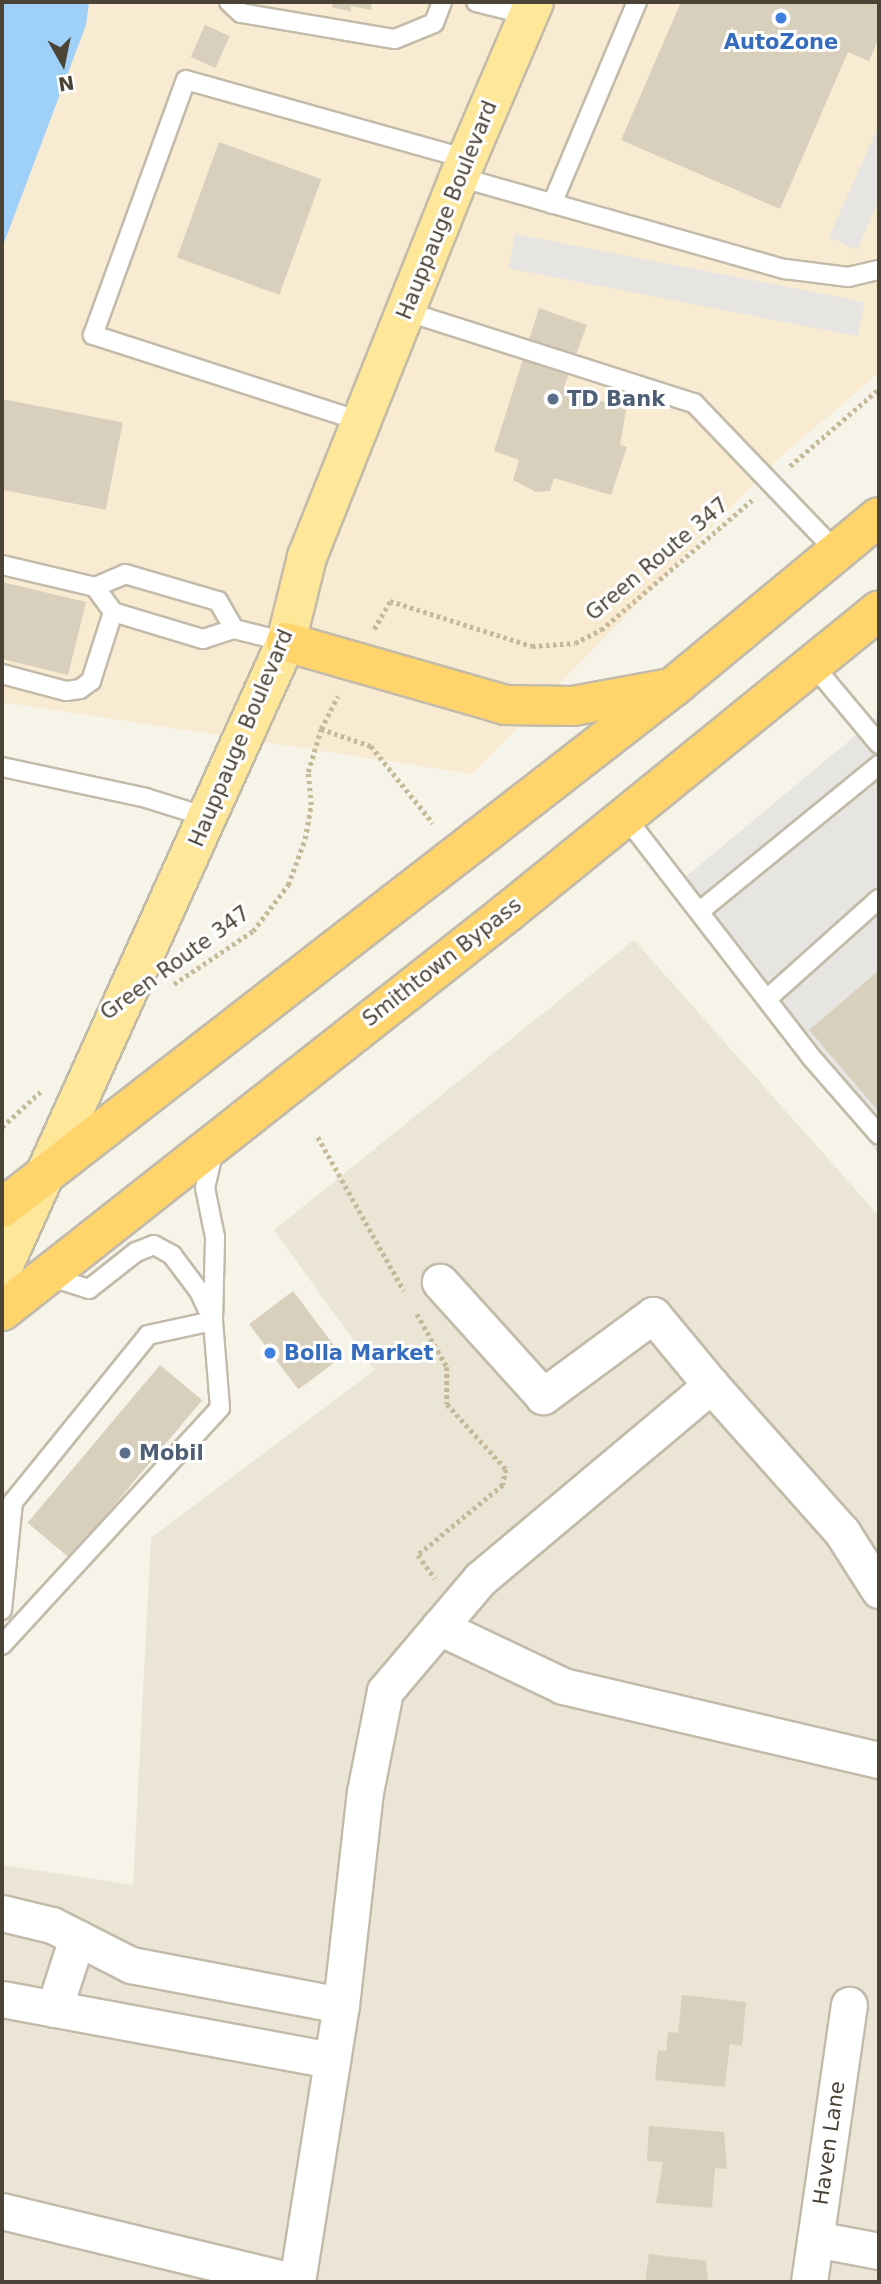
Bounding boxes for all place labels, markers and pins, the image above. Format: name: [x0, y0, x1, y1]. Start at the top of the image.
marker: AutoZone: [773, 10, 789, 26]
place label: AutoZone: [724, 29, 838, 55]
place label: TD Bank: [567, 386, 665, 412]
marker: TD Bank: [545, 391, 561, 407]
place label: Bolla Market: [284, 1340, 433, 1366]
marker: Bolla Market: [262, 1345, 278, 1361]
place label: Mobil: [139, 1440, 204, 1466]
marker: Mobil: [117, 1445, 133, 1461]

